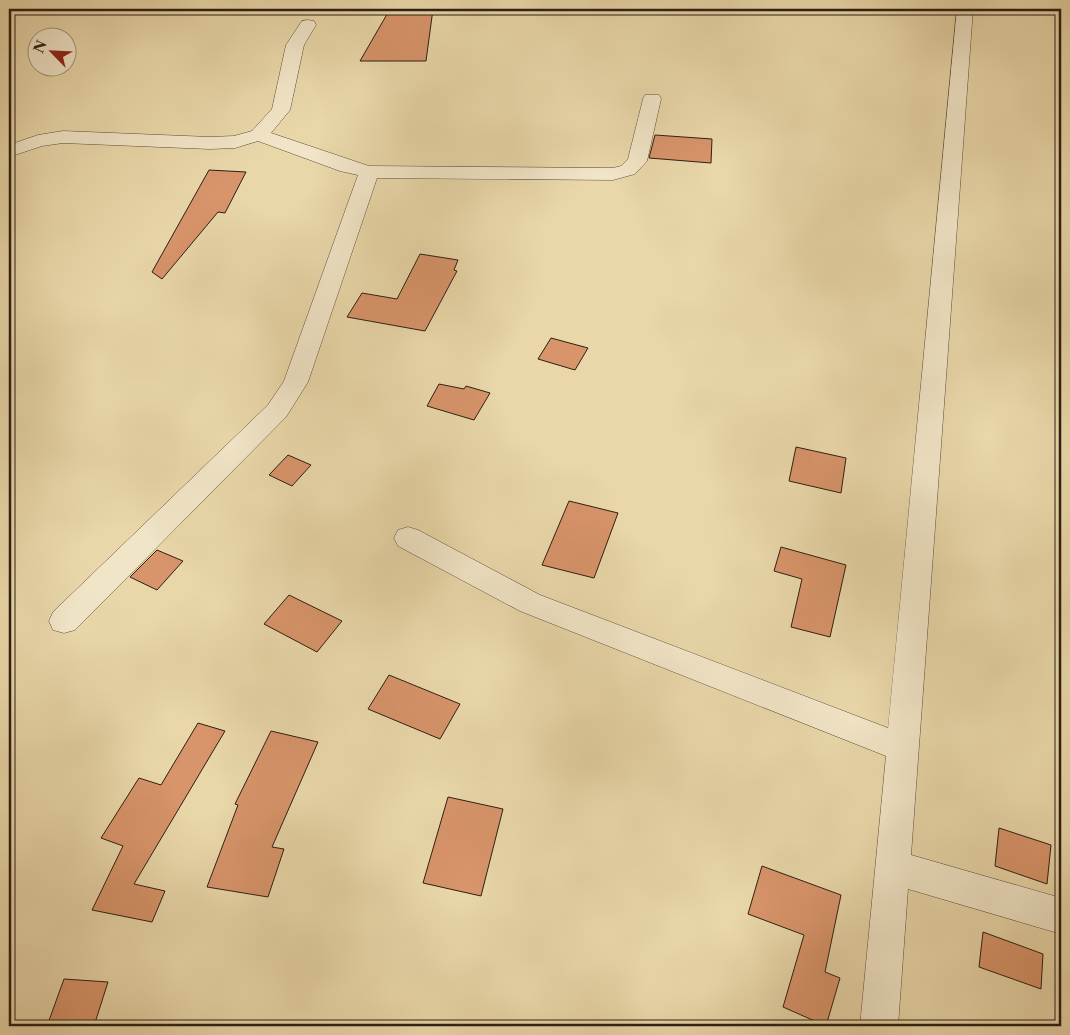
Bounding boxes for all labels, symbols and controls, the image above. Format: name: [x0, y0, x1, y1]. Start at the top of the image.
north arrow: [28, 28, 78, 78]
text: N: [29, 37, 51, 56]

